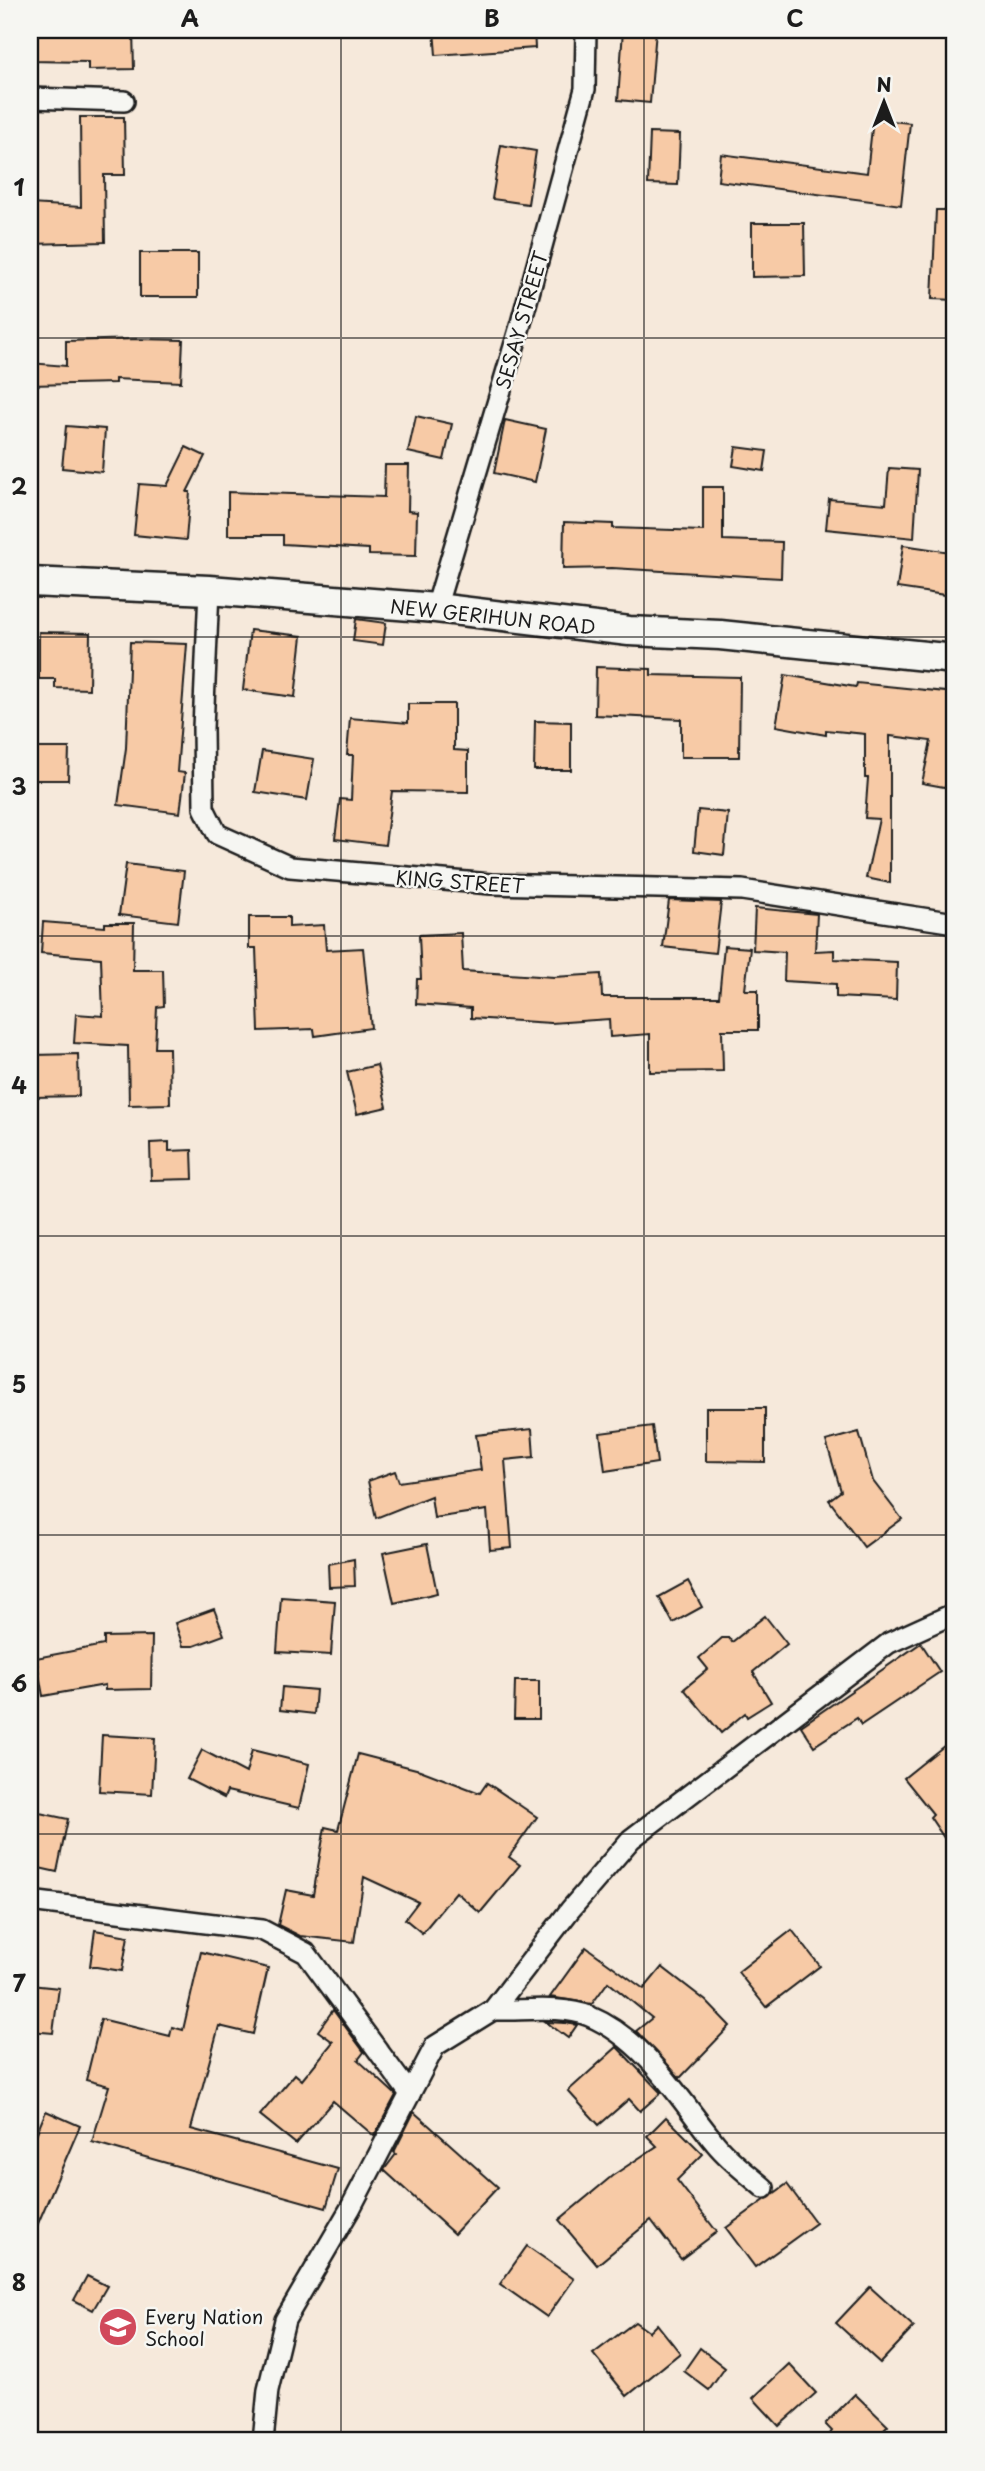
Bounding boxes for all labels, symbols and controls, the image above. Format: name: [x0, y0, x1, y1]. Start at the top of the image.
text: A: [181, 0, 199, 35]
text: B: [484, 0, 500, 35]
text: C: [786, 0, 804, 35]
north arrow: [848, 66, 918, 136]
text: N: [876, 70, 892, 98]
text: 1: [14, 169, 25, 204]
street label: SESAY STREET: [488, 248, 554, 392]
text: 2: [11, 468, 27, 503]
street label: NEW GERIHUN ROAD: [389, 591, 597, 641]
text: 3: [11, 768, 27, 803]
street label: KING STREET: [394, 863, 526, 899]
text: 4: [11, 1067, 27, 1102]
text: 5: [12, 1366, 26, 1401]
text: 6: [11, 1665, 27, 1700]
text: 7: [12, 1965, 26, 2000]
text: 8: [12, 2264, 26, 2299]
place label: Every Nation School: [145, 2302, 263, 2352]
school or university icon: Every Nation School: [97, 2306, 139, 2348]

